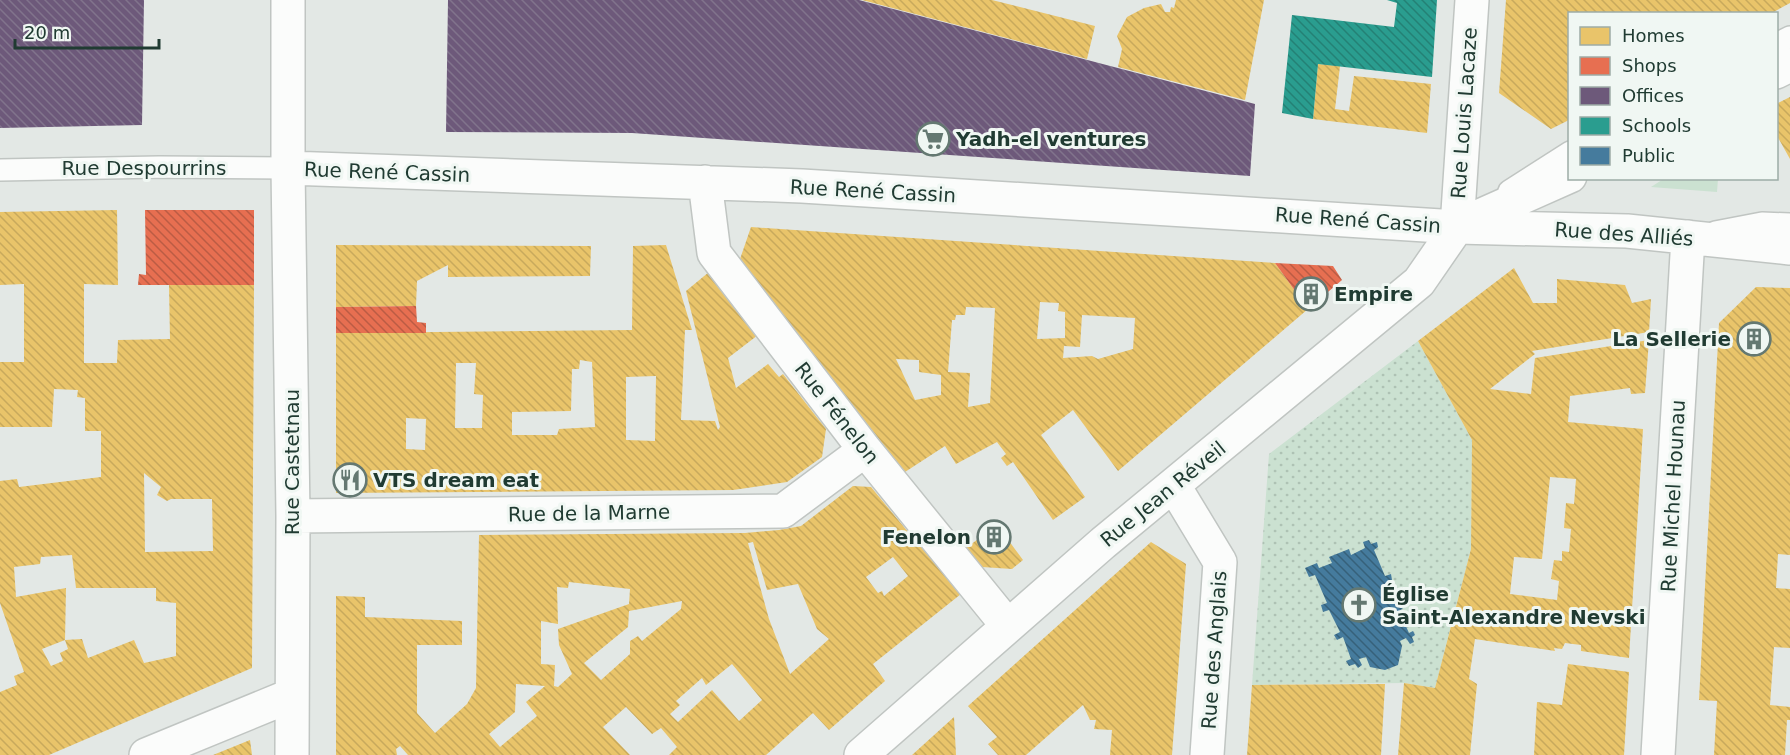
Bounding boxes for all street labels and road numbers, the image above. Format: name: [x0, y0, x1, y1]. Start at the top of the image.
street label: Rue Louis Lacaze: [1446, 26, 1482, 200]
street label: Rue Despourrins: [62, 156, 226, 180]
street label: Rue René Cassin: [303, 157, 471, 187]
street label: Rue René Cassin: [789, 175, 957, 207]
street label: Rue René Cassin: [1274, 202, 1442, 238]
street label: Rue des Alliés: [1554, 217, 1694, 251]
street label: Rue Fénelon: [790, 357, 884, 469]
street label: Rue Castetnau: [280, 389, 304, 535]
street label: Rue Michel Hounau: [1656, 399, 1690, 593]
street label: Rue Jean Réveil: [1095, 436, 1231, 552]
street label: Rue de la Marne: [508, 500, 670, 526]
street label: Rue des Anglais: [1196, 570, 1232, 730]

